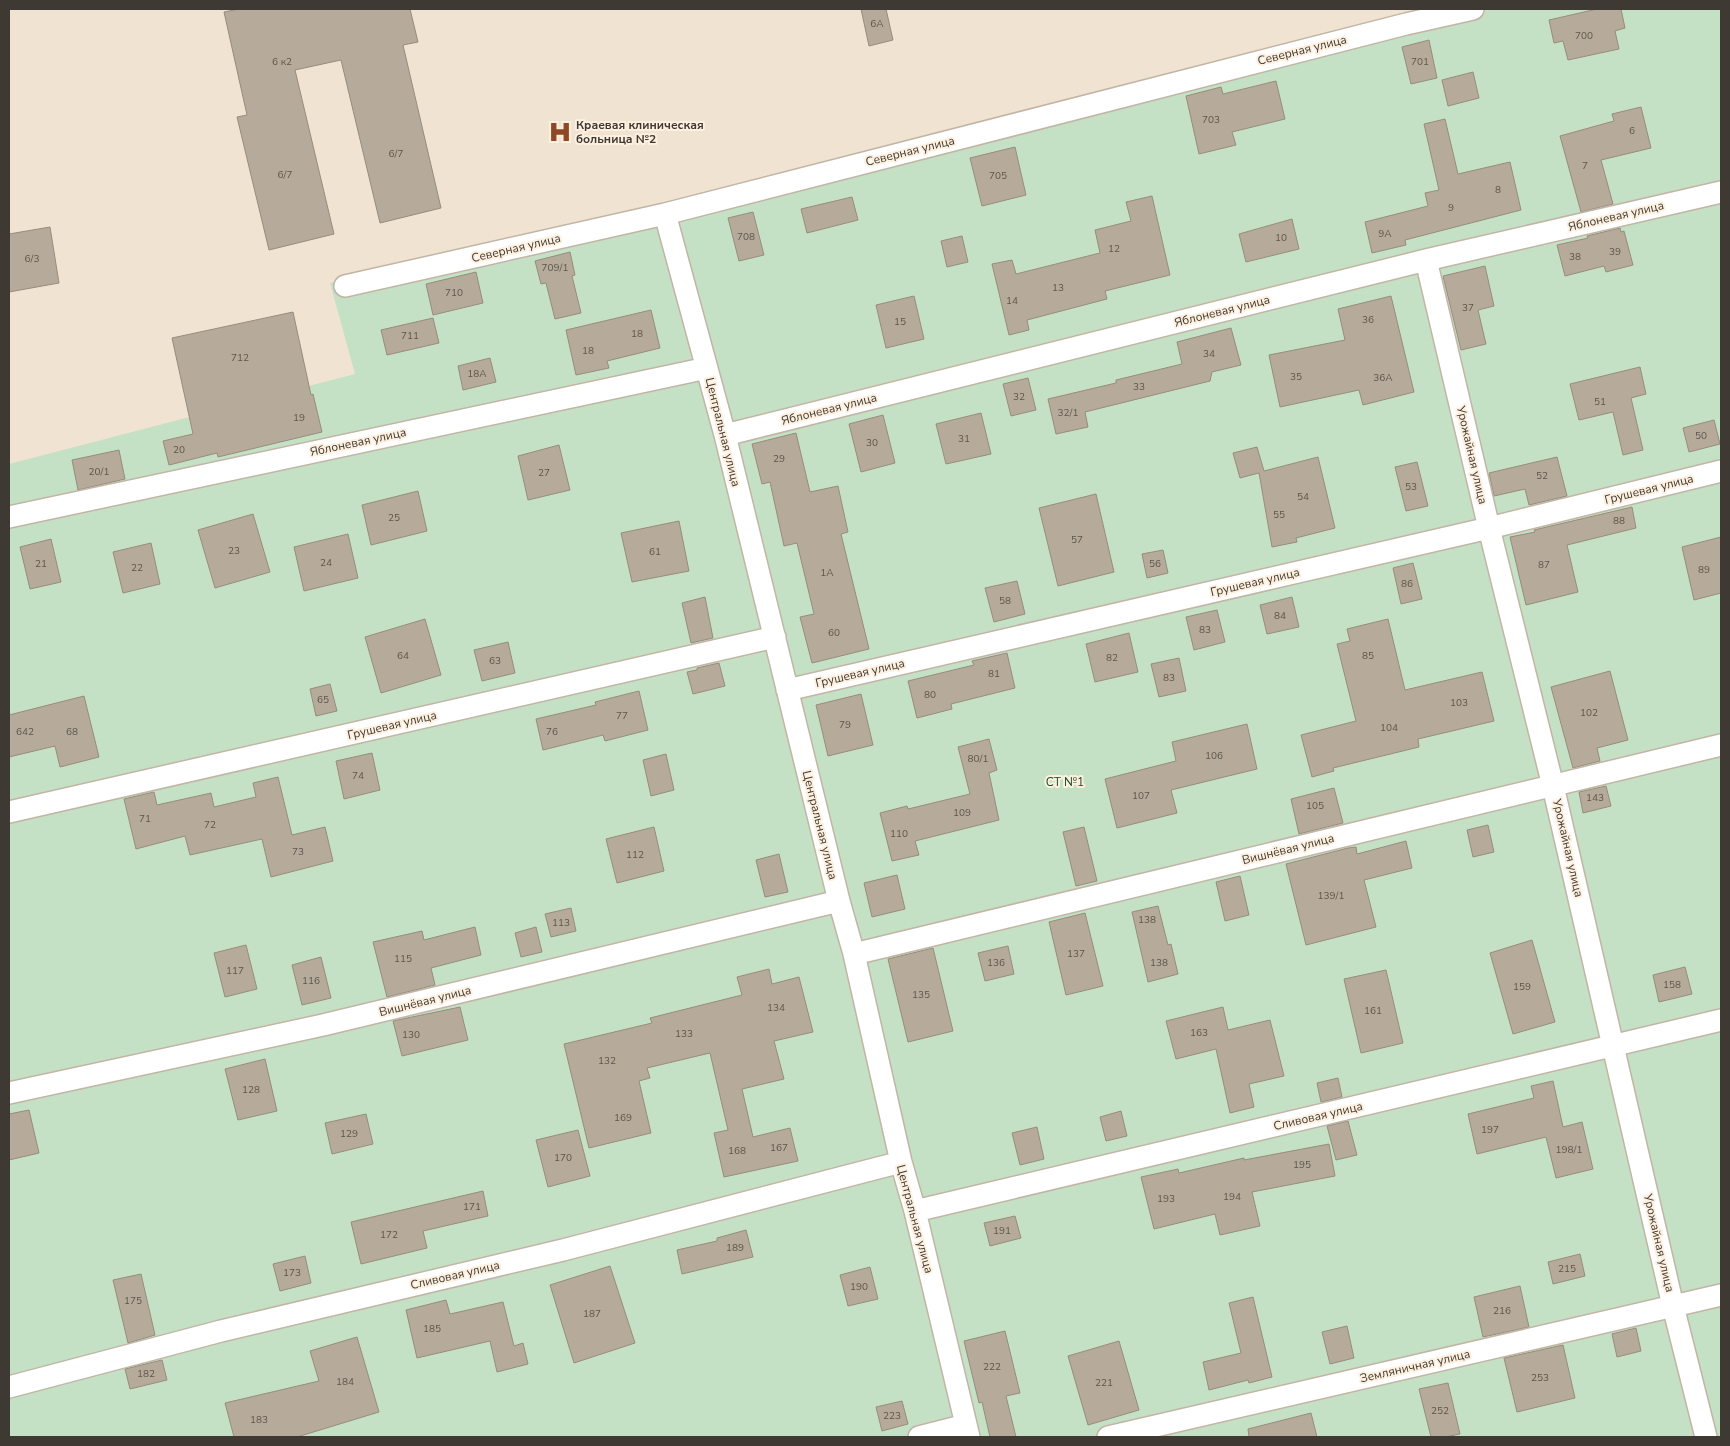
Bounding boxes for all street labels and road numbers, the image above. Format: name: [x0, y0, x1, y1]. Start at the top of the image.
street label: Северная улица: [1256, 31, 1348, 69]
street label: Северная улица: [864, 132, 956, 170]
street label: Яблоневая улица: [1566, 197, 1666, 235]
street label: Северная улица: [470, 230, 562, 266]
street label: Яблоневая улица: [1173, 291, 1271, 331]
street label: Центральная улица: [702, 376, 744, 488]
street label: Яблоневая улица: [780, 389, 878, 429]
street label: Урожайная улица: [1453, 403, 1491, 506]
street label: Яблоневая улица: [308, 424, 408, 460]
street label: Грушевая улица: [1603, 470, 1695, 508]
street label: Грушевая улица: [1209, 564, 1301, 600]
street label: Грушевая улица: [814, 655, 906, 691]
street label: Грушевая улица: [346, 707, 438, 743]
street label: Центральная улица: [799, 769, 841, 881]
street label: Урожайная улица: [1549, 796, 1587, 899]
street label: Вишнёвая улица: [1240, 830, 1336, 868]
street label: Вишнёвая улица: [377, 982, 473, 1020]
street label: Сливовая улица: [1272, 1098, 1364, 1134]
street label: Центральная улица: [893, 1163, 937, 1275]
street label: Урожайная улица: [1640, 1191, 1678, 1294]
street label: Сливовая улица: [409, 1257, 501, 1293]
street label: Земляничная улица: [1358, 1346, 1472, 1386]

